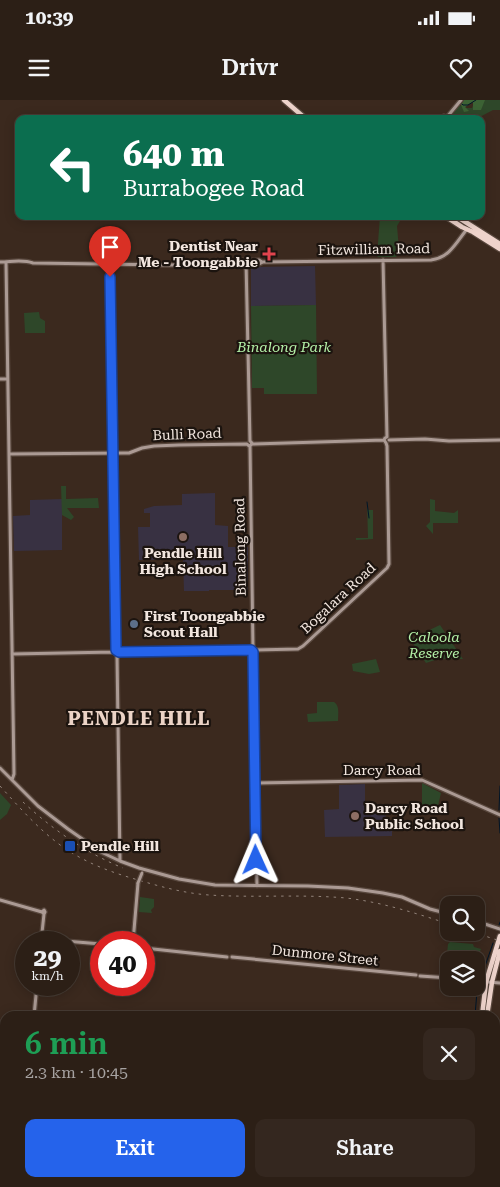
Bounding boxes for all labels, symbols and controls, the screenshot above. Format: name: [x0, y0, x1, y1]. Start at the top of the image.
text: 10:39: [25, 6, 74, 29]
icon: menu: [25, 54, 53, 82]
icon: heart: [447, 54, 475, 82]
text: Drivr: [222, 55, 278, 80]
text: 640 m: [123, 134, 224, 175]
icon: left: [40, 135, 105, 200]
text: Burrabogee Road: [123, 176, 304, 201]
pin: [89, 226, 131, 277]
icon: arrive: [96, 233, 124, 261]
place label: Dentist Near Me - Toongabbie: [138, 238, 259, 270]
street label: Fitzwilliam Road: [318, 240, 430, 258]
marker: Dentist Near Me - Toongabbie: [262, 247, 276, 261]
park label: Binalong Park: [236, 339, 331, 355]
street label: Bulli Road: [152, 425, 222, 443]
street label: Binalong Road: [231, 498, 249, 596]
marker: Pendle Hill High School: [177, 531, 189, 543]
place label: Pendle Hill High School: [140, 545, 227, 577]
street label: Bogalara Road: [297, 559, 379, 637]
place label: First Toongabbie Scout Hall: [144, 608, 265, 640]
marker: First Toongabbie Scout Hall: [128, 618, 140, 630]
park label: Caloola Reserve: [408, 629, 460, 661]
district label: PENDLE HILL: [68, 707, 210, 730]
street label: Darcy Road: [343, 762, 421, 778]
place label: Darcy Road Public School: [365, 800, 464, 832]
marker: Darcy Road Public School: [349, 810, 361, 822]
position arrow: [229, 833, 281, 885]
place label: Pendle Hill: [81, 838, 159, 854]
marker: Pendle Hill: [63, 839, 77, 853]
map controls: [440, 896, 485, 996]
button: search: [440, 896, 485, 941]
speed limit sign: 40: [90, 931, 155, 996]
street label: Dunmore Street: [271, 941, 379, 969]
text: 29: [33, 943, 62, 972]
button: layers: [440, 951, 485, 996]
text: km/h: [31, 969, 64, 983]
text: 6 min: [25, 1026, 108, 1061]
button: close: [423, 1028, 475, 1080]
text: 2.3 km · 10:45: [25, 1063, 128, 1082]
button: Exit: [25, 1119, 245, 1177]
button: Share: [255, 1119, 475, 1177]

